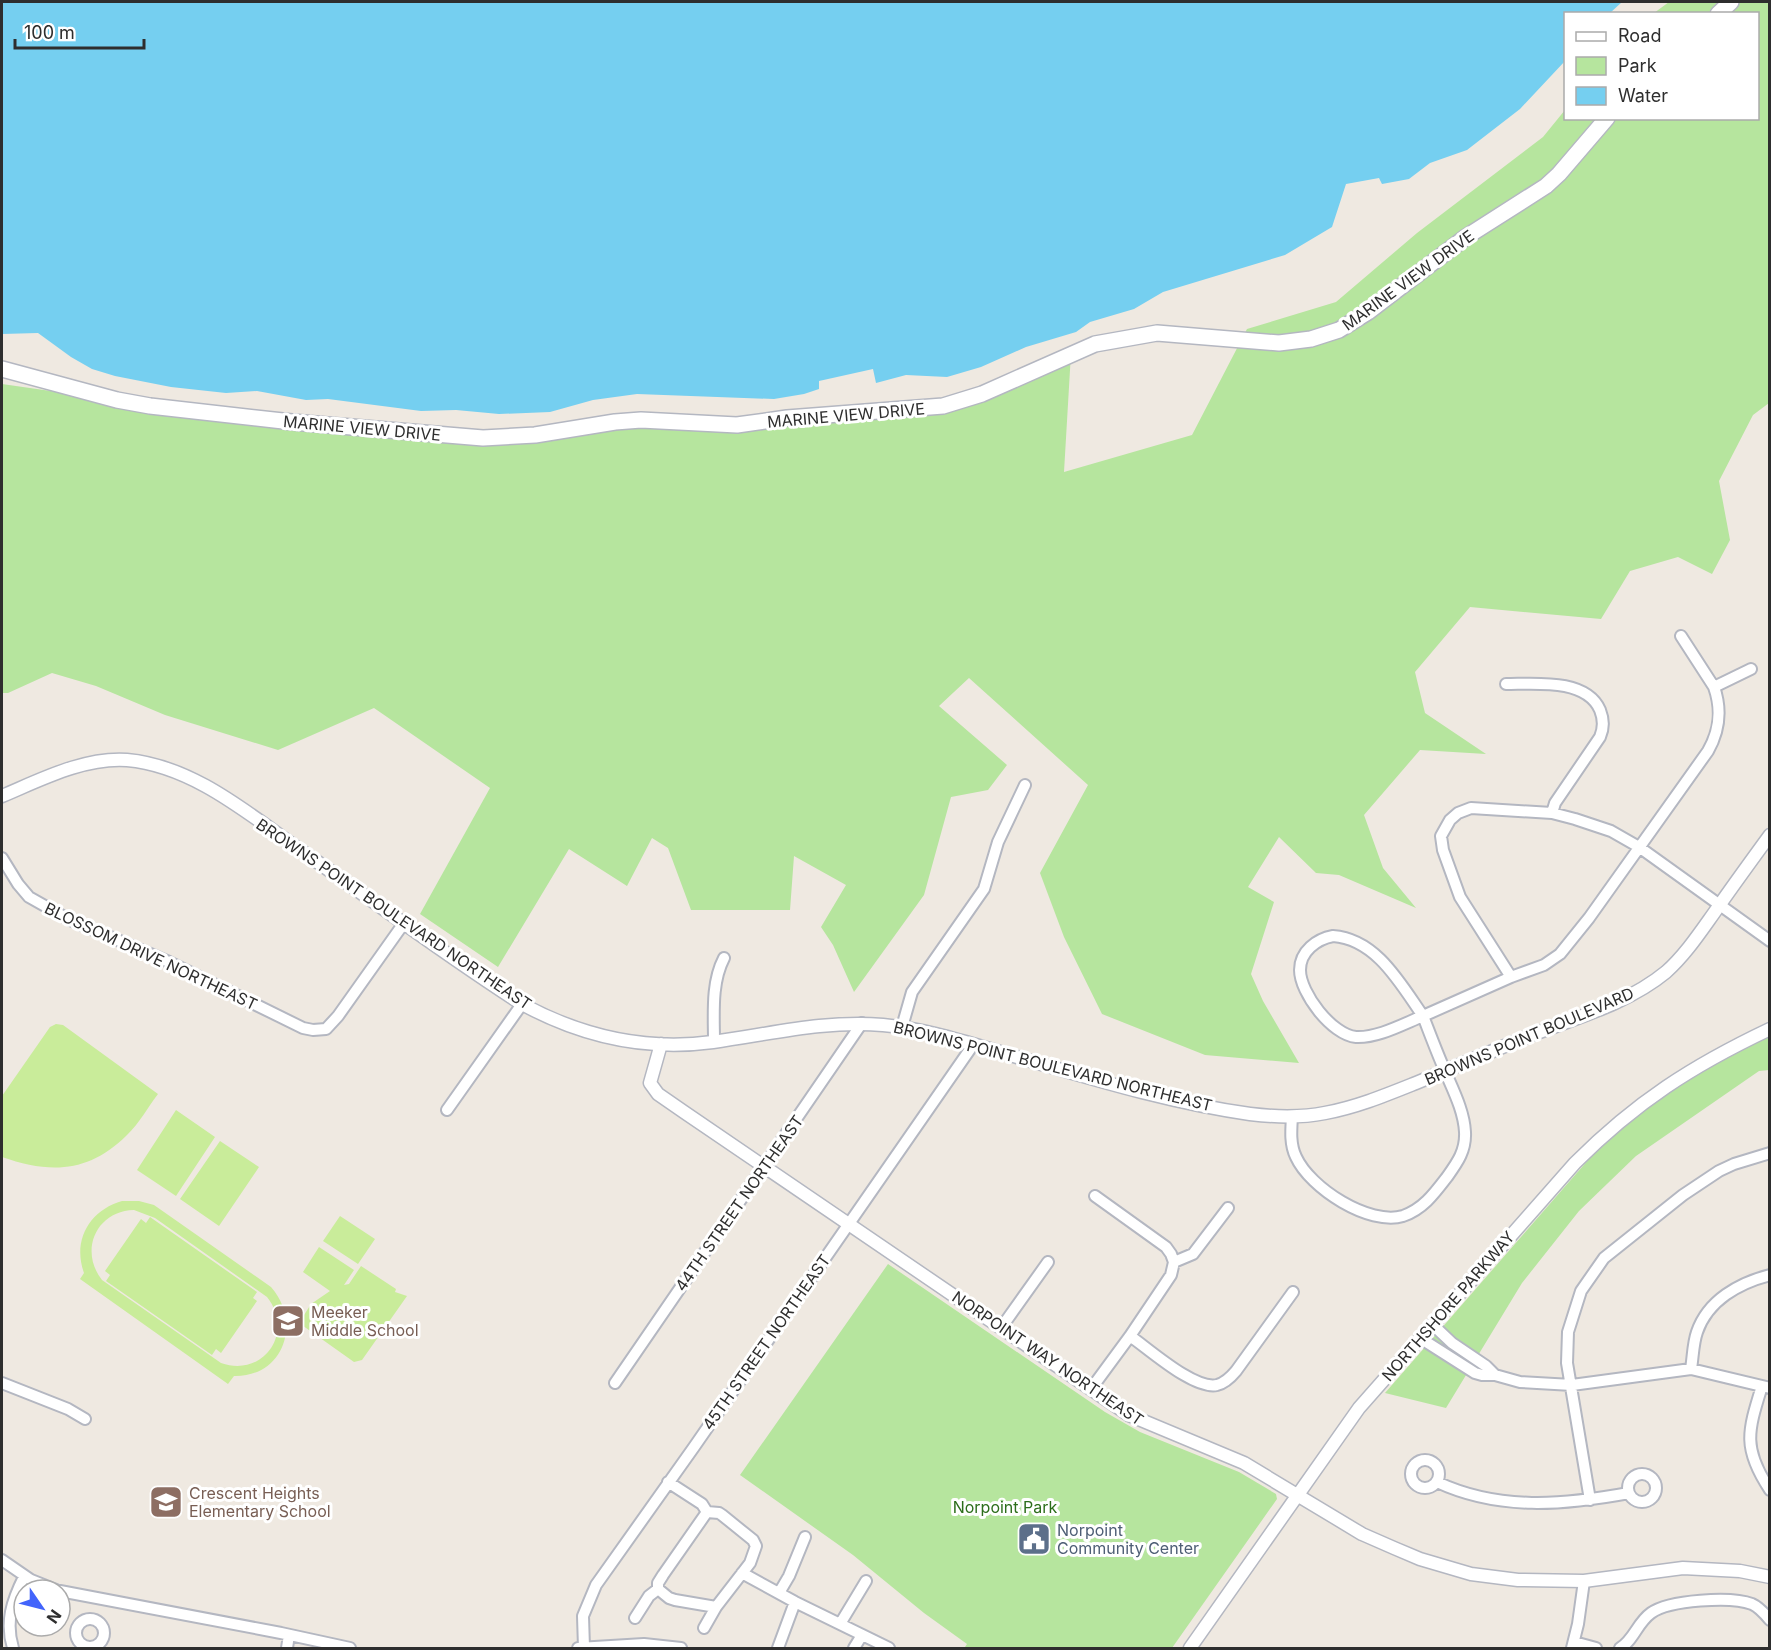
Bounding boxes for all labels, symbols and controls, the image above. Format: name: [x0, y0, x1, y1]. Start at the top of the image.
scale bar: [15, 12, 144, 50]
legend: [1564, 12, 1759, 120]
text: 100 m: [24, 22, 75, 43]
text: Road: [1618, 25, 1661, 46]
text: Park: [1618, 55, 1657, 76]
text: Water: [1618, 85, 1668, 106]
street label: MARINE VIEW DRIVE: [1338, 225, 1478, 335]
street label: MARINE VIEW DRIVE: [766, 398, 926, 432]
street label: MARINE VIEW DRIVE: [282, 411, 442, 445]
street label: BROWNS POINT BOULEVARD NORTHEAST: [252, 814, 536, 1014]
street label: BLOSSOM DRIVE NORTHEAST: [41, 898, 261, 1014]
street label: BROWNS POINT BOULEVARD: [1421, 983, 1637, 1089]
street label: BROWNS POINT BOULEVARD NORTHEAST: [892, 1017, 1214, 1115]
street label: 44TH STREET NORTHEAST: [670, 1111, 808, 1295]
street label: NORTHSHORE PARKWAY: [1377, 1227, 1519, 1385]
street label: 45TH STREET NORTHEAST: [698, 1250, 834, 1434]
street label: NORPOINT WAY NORTHEAST: [949, 1286, 1147, 1430]
place label: Meeker Middle School: [311, 1302, 419, 1340]
school or university icon: Meeker Middle School: [270, 1303, 306, 1339]
place label: Crescent Heights Elementary School: [189, 1483, 331, 1521]
school or university icon: Crescent Heights Elementary School: [148, 1484, 184, 1520]
park label: Norpoint Park: [953, 1497, 1058, 1517]
place label: Norpoint Community Center: [1057, 1520, 1199, 1558]
public building icon: Norpoint Community Center: [1016, 1521, 1052, 1557]
north arrow: [12, 1578, 72, 1638]
text: N: [43, 1606, 66, 1627]

